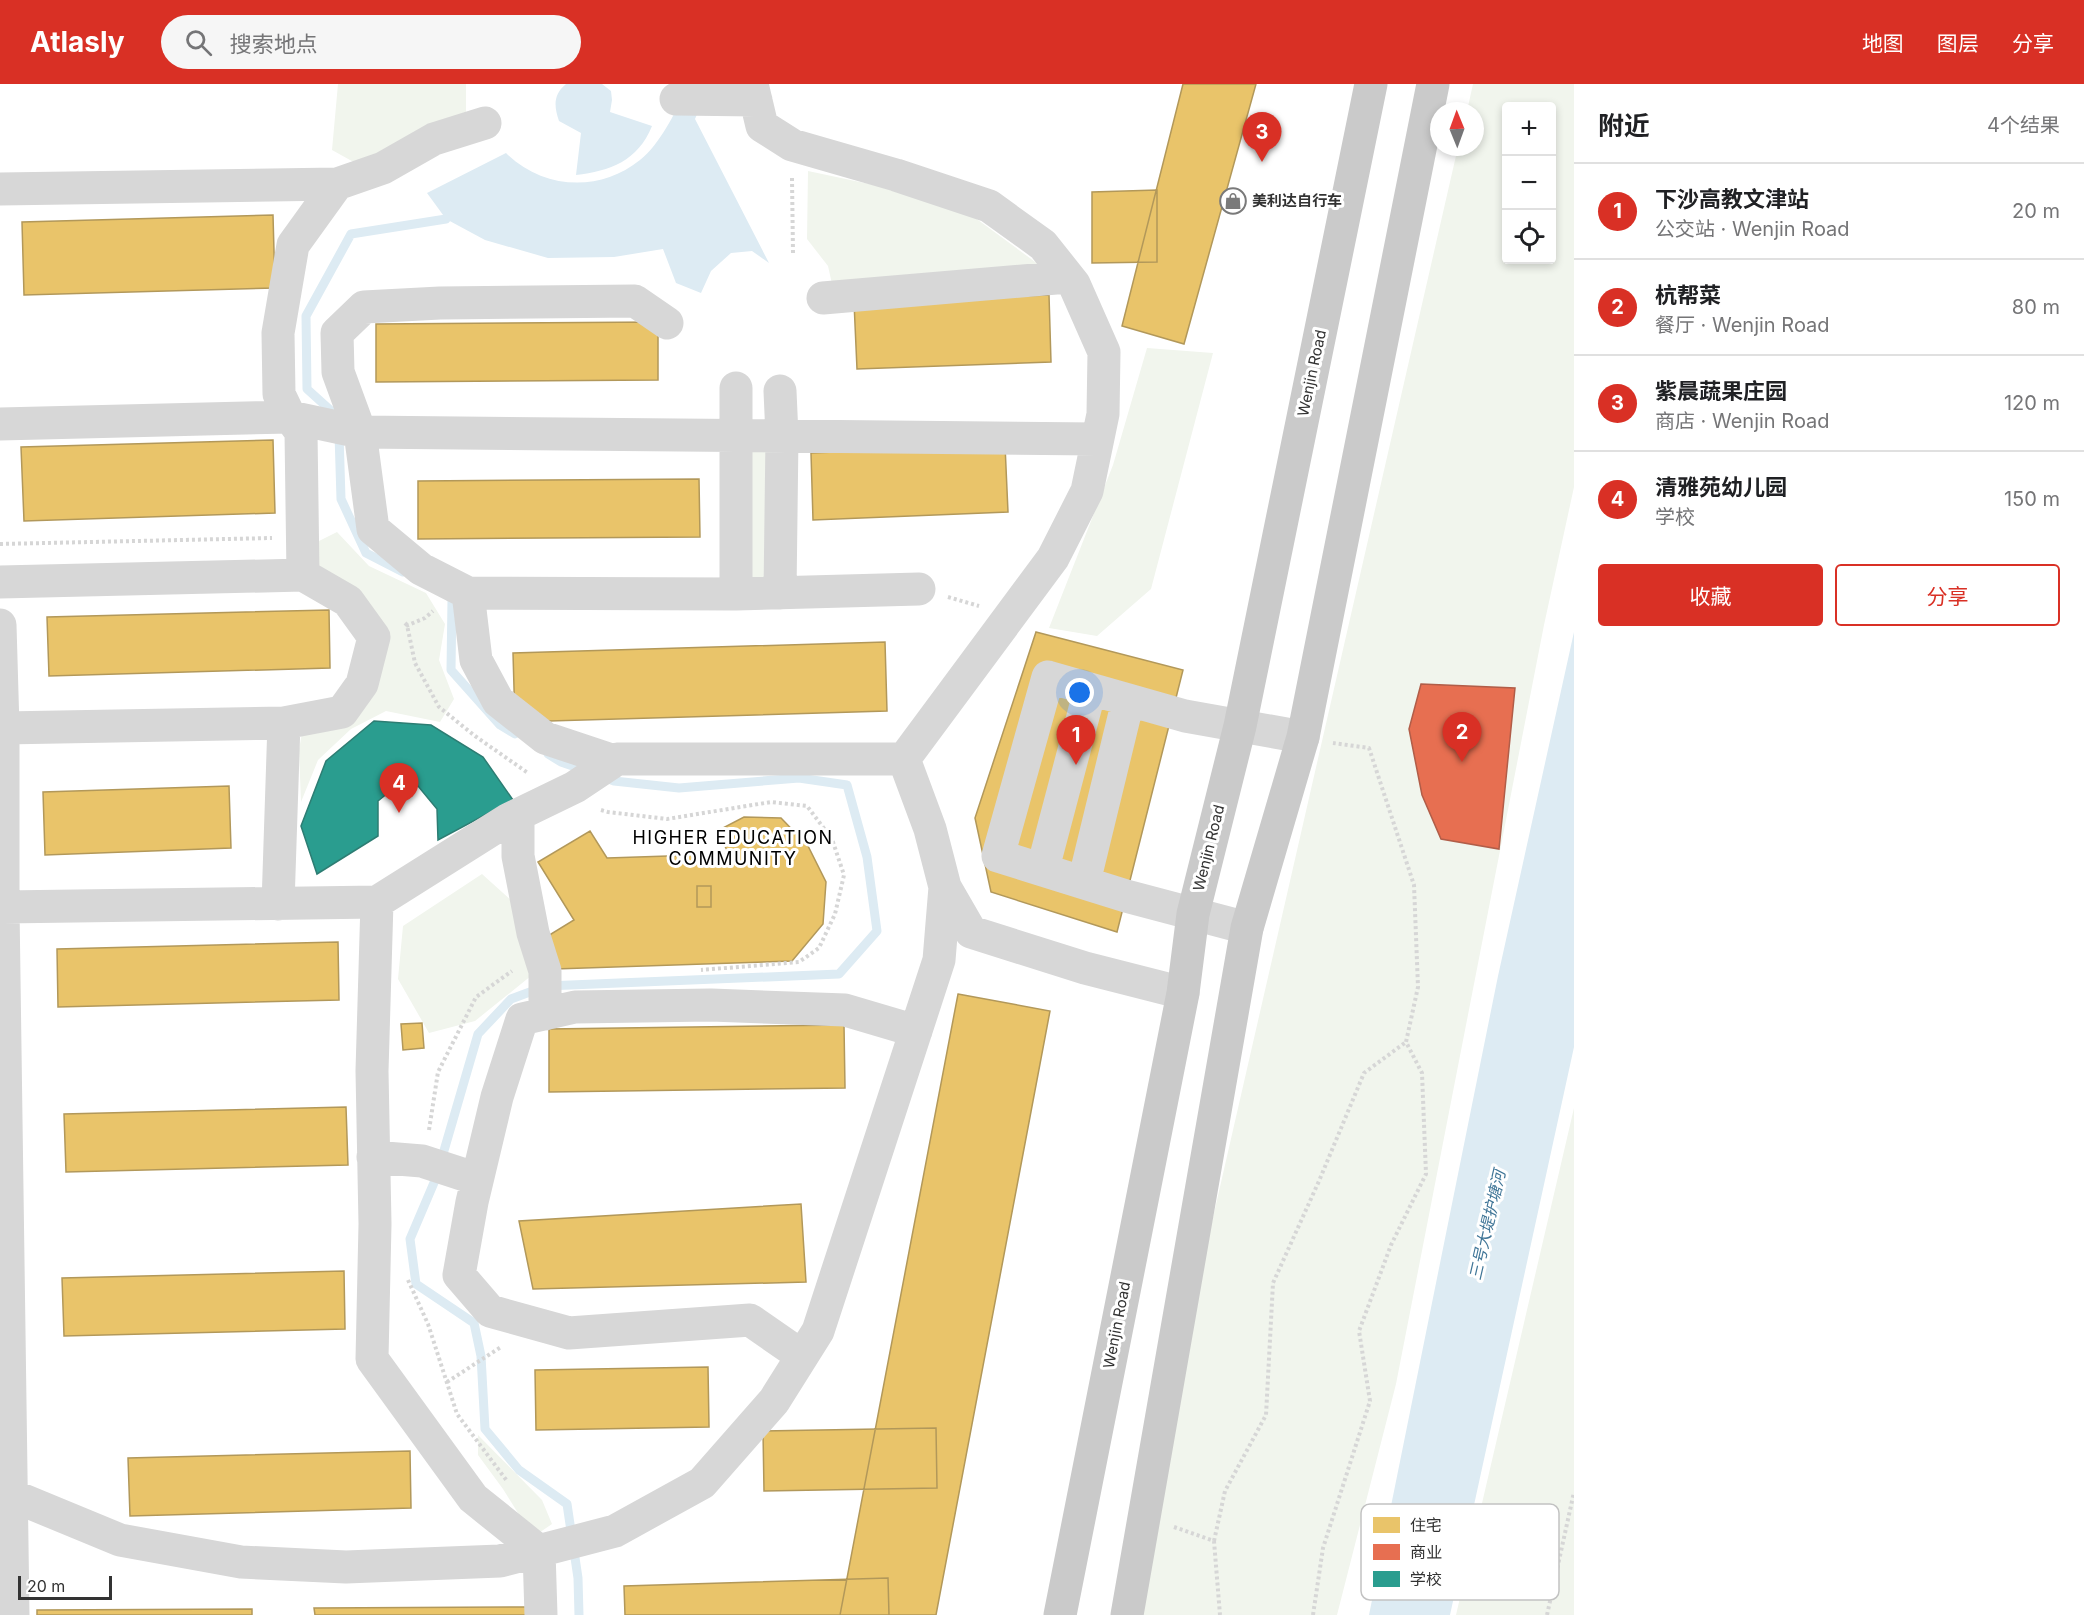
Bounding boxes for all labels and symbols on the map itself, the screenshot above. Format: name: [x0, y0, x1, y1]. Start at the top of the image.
north arrow: [1430, 102, 1484, 156]
pin: 3: [1242, 112, 1282, 162]
shop icon: 美利达自行车: [1218, 186, 1248, 216]
place label: 美利达自行车: [1252, 191, 1342, 210]
street label: Wenjin Road: [1293, 328, 1330, 418]
your location: [1065, 678, 1094, 707]
pin: 2: [1442, 712, 1482, 762]
pin: 1: [1056, 716, 1096, 765]
pin: 4: [380, 764, 418, 813]
street label: Wenjin Road: [1189, 803, 1228, 893]
district label: HIGHER EDUCATION COMMUNITY: [632, 827, 834, 869]
water label: 三号大堤护塘河: [1465, 1165, 1510, 1282]
street label: Wenjin Road: [1099, 1280, 1134, 1370]
legend: [1361, 1504, 1559, 1600]
text: 住宅: [1410, 1515, 1442, 1535]
text: 商业: [1410, 1542, 1442, 1562]
text: 学校: [1410, 1569, 1442, 1589]
scale bar: [18, 1573, 112, 1600]

